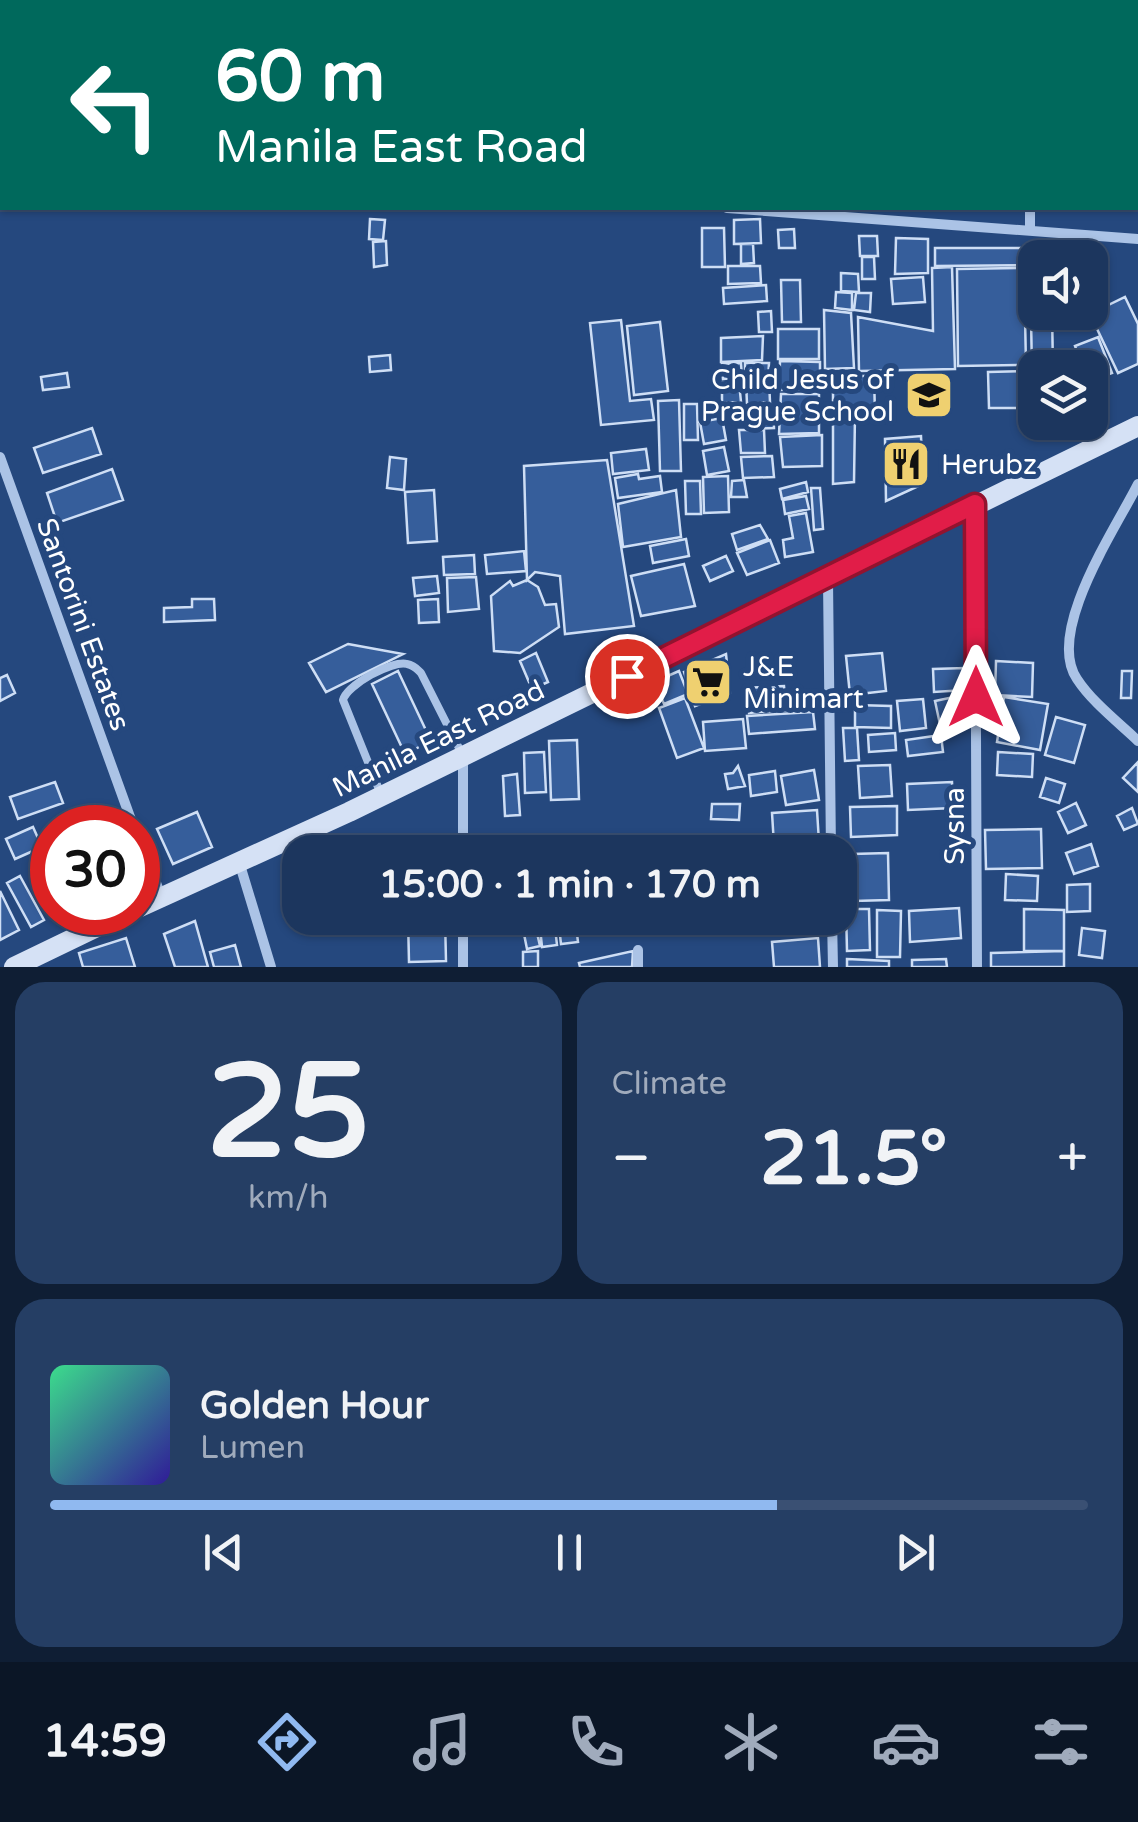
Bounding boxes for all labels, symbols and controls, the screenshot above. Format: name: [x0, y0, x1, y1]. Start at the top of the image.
text: 60 m: [215, 36, 385, 120]
icon: left: [50, 40, 180, 170]
text: Manila East Road: [215, 121, 588, 175]
map controls: [1018, 240, 1108, 440]
button: sound: [1018, 240, 1108, 330]
button: layers: [1018, 350, 1108, 440]
place label: Child Jesus of Prague School: [701, 363, 894, 429]
school or university icon: Child Jesus of Prague School: [903, 369, 955, 421]
restaurant icon: Herubz: [880, 438, 932, 490]
place label: Herubz: [941, 448, 1037, 482]
street label: Santorini Estates: [29, 514, 137, 735]
pin: [585, 634, 670, 719]
position arrow: [924, 645, 1028, 749]
icon: arrive: [600, 649, 655, 704]
place label: J&E Minimart: [743, 650, 864, 716]
supermarket icon: J&E Minimart: [682, 656, 734, 708]
street label: Manila East Road: [327, 673, 550, 805]
street label: Sysna: [938, 787, 972, 865]
speed limit sign: 30: [30, 805, 160, 935]
text: 15:00 · 1 min · 170 m: [378, 862, 761, 908]
text: 25: [207, 1036, 370, 1192]
text: Climate: [612, 1065, 727, 1103]
text: 21.5°: [760, 1114, 948, 1204]
text: −: [612, 1126, 651, 1192]
text: +: [1057, 1126, 1088, 1192]
text: km/h: [248, 1179, 328, 1217]
text: Golden Hour: [200, 1383, 429, 1429]
text: Lumen: [200, 1429, 305, 1467]
icon: previous: [196, 1525, 251, 1580]
icon: pause: [542, 1525, 597, 1580]
icon: next: [888, 1525, 943, 1580]
icon: directions: [252, 1707, 322, 1777]
icon: music: [407, 1707, 477, 1777]
icon: phone: [561, 1707, 631, 1777]
icon: climate: [716, 1707, 786, 1777]
icon: car: [871, 1707, 941, 1777]
icon: filters: [1026, 1707, 1096, 1777]
text: 14:59: [42, 1715, 167, 1769]

